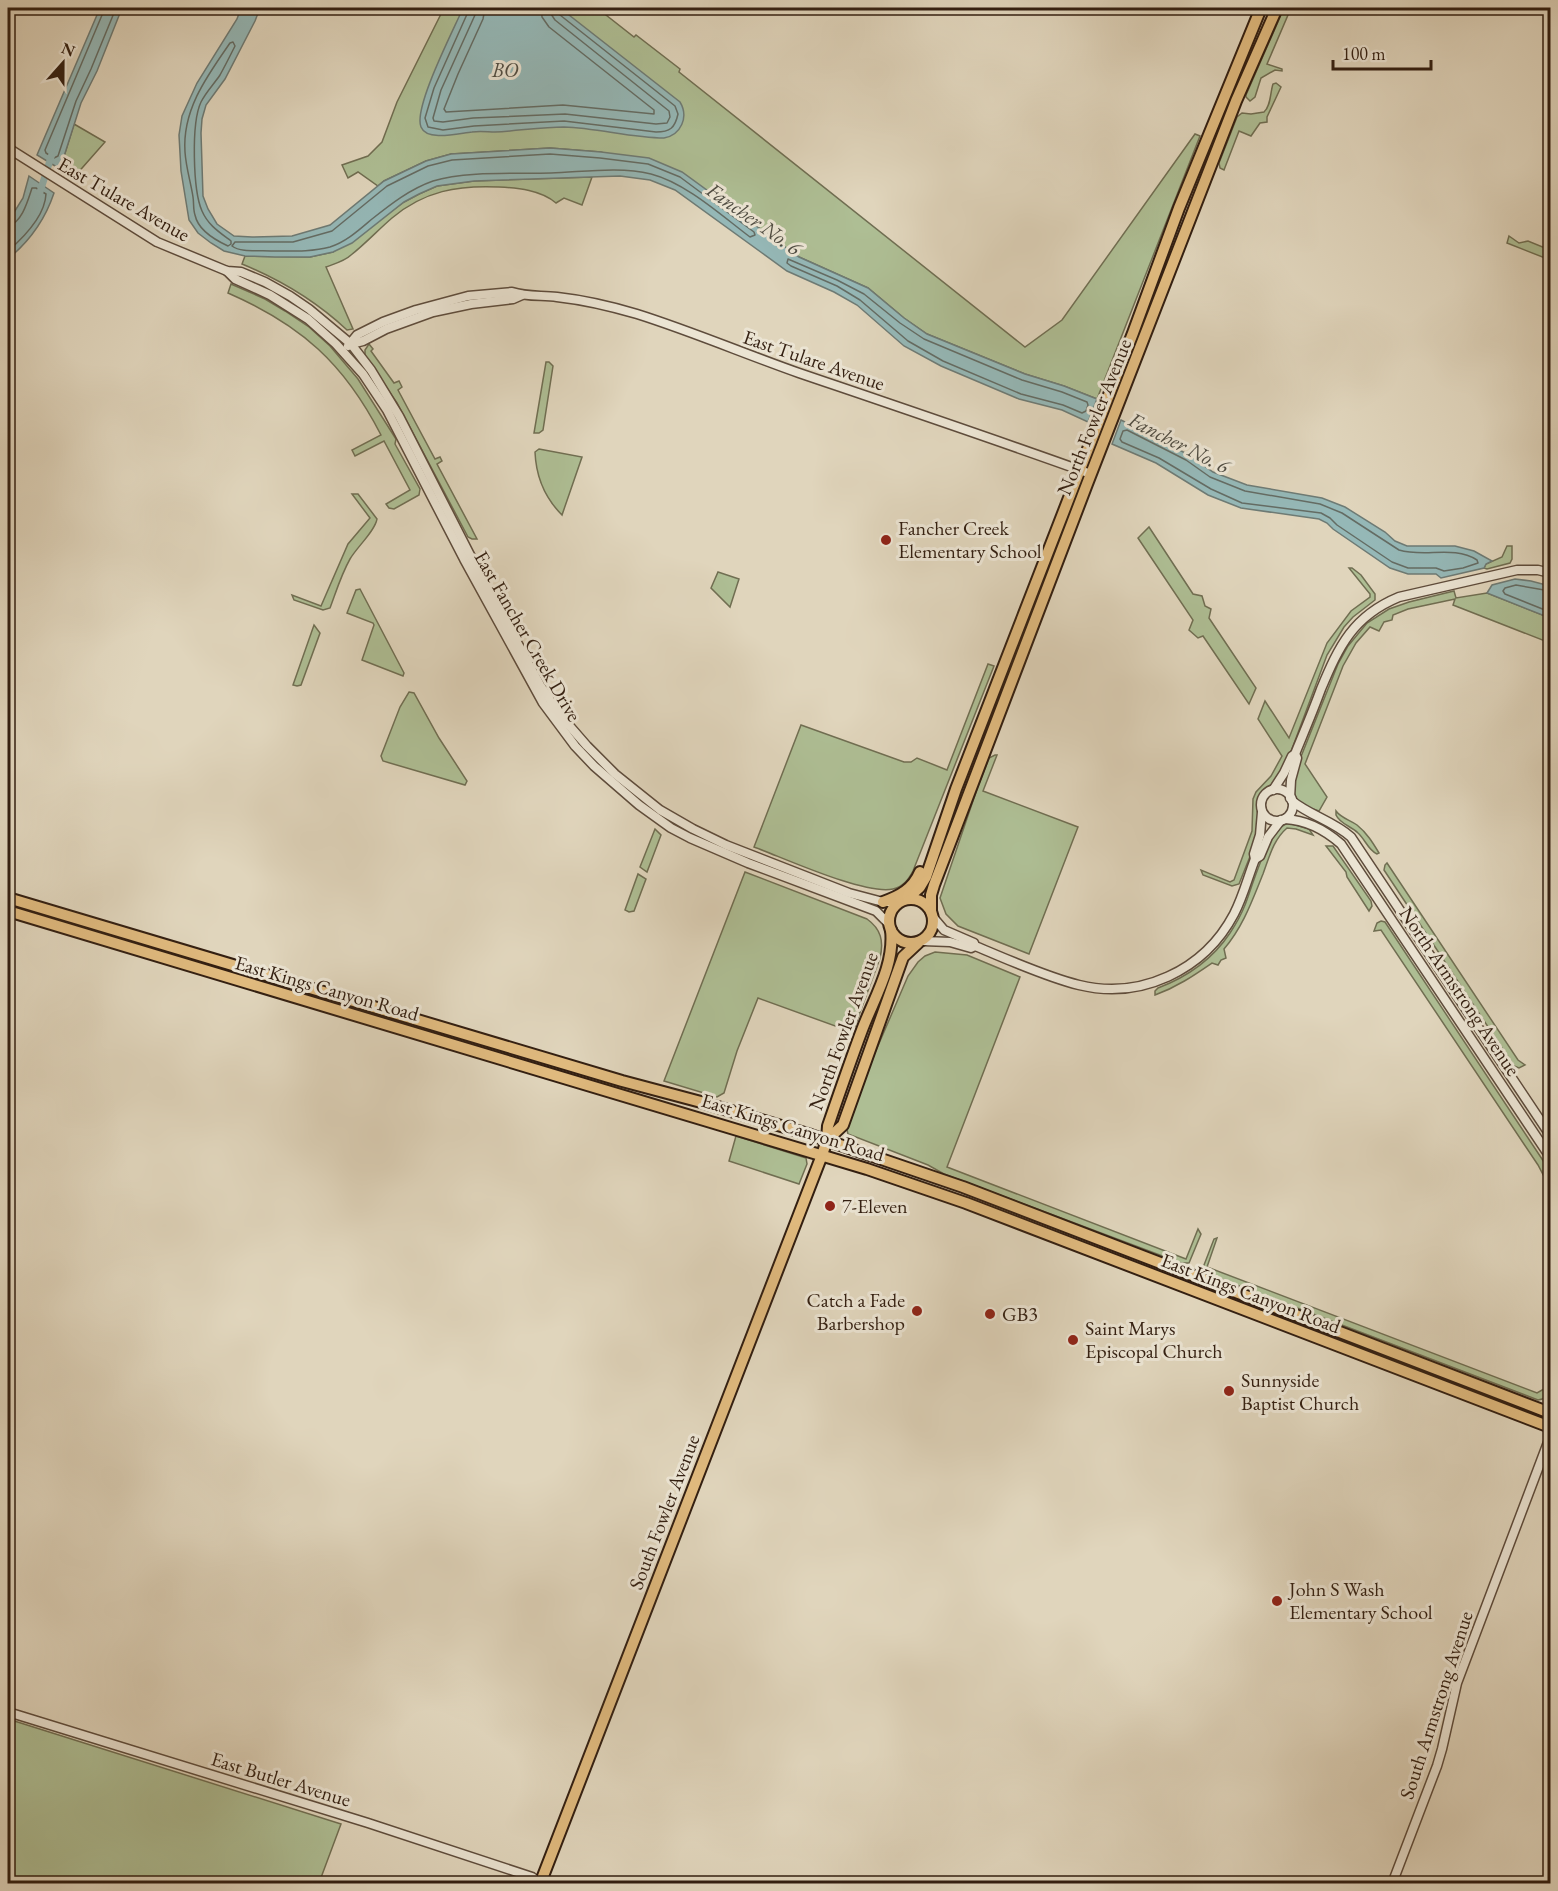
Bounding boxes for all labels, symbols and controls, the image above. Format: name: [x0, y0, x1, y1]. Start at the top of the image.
north arrow: [33, 33, 93, 93]
scale bar: [1333, 33, 1430, 71]
text: N: [58, 37, 78, 62]
text: 100 m: [1342, 42, 1386, 65]
water label: BO: [491, 56, 519, 83]
street label: East Tulare Avenue: [53, 151, 195, 247]
water label: Fancher No. 6: [701, 176, 808, 262]
street label: East Tulare Avenue: [740, 324, 888, 396]
street label: North Fowler Avenue: [1051, 335, 1137, 499]
water label: Fancher No. 6: [1123, 405, 1236, 480]
place label: Fancher Creek Elementary School: [898, 515, 1042, 564]
marker: Fancher Creek Elementary School: [879, 533, 893, 547]
street label: East Fancher Creek Drive: [468, 546, 588, 726]
street label: North Armstrong Avenue: [1394, 901, 1527, 1081]
street label: North Fowler Avenue: [802, 948, 884, 1114]
street label: East Kings Canyon Road: [232, 949, 423, 1027]
street label: East Kings Canyon Road: [698, 1087, 889, 1168]
place label: 7-Eleven: [842, 1193, 908, 1219]
marker: 7-Eleven: [823, 1199, 837, 1213]
street label: East Kings Canyon Road: [1158, 1247, 1345, 1340]
place label: Catch a Fade Barbershop: [807, 1287, 905, 1336]
place label: GB3: [1002, 1301, 1038, 1327]
marker: Catch a Fade Barbershop: [910, 1304, 924, 1318]
marker: GB3: [983, 1307, 997, 1321]
place label: Saint Marys Episcopal Church: [1085, 1315, 1223, 1364]
marker: Saint Marys Episcopal Church: [1066, 1333, 1080, 1347]
place label: Sunnyside Baptist Church: [1241, 1367, 1359, 1416]
marker: Sunnyside Baptist Church: [1222, 1384, 1236, 1398]
street label: South Fowler Avenue: [622, 1431, 706, 1593]
place label: John S Wash Elementary School: [1287, 1576, 1433, 1625]
marker: John S Wash Elementary School: [1270, 1594, 1284, 1608]
street label: South Armstrong Avenue: [1393, 1607, 1479, 1802]
street label: East Butler Avenue: [208, 1745, 354, 1813]

